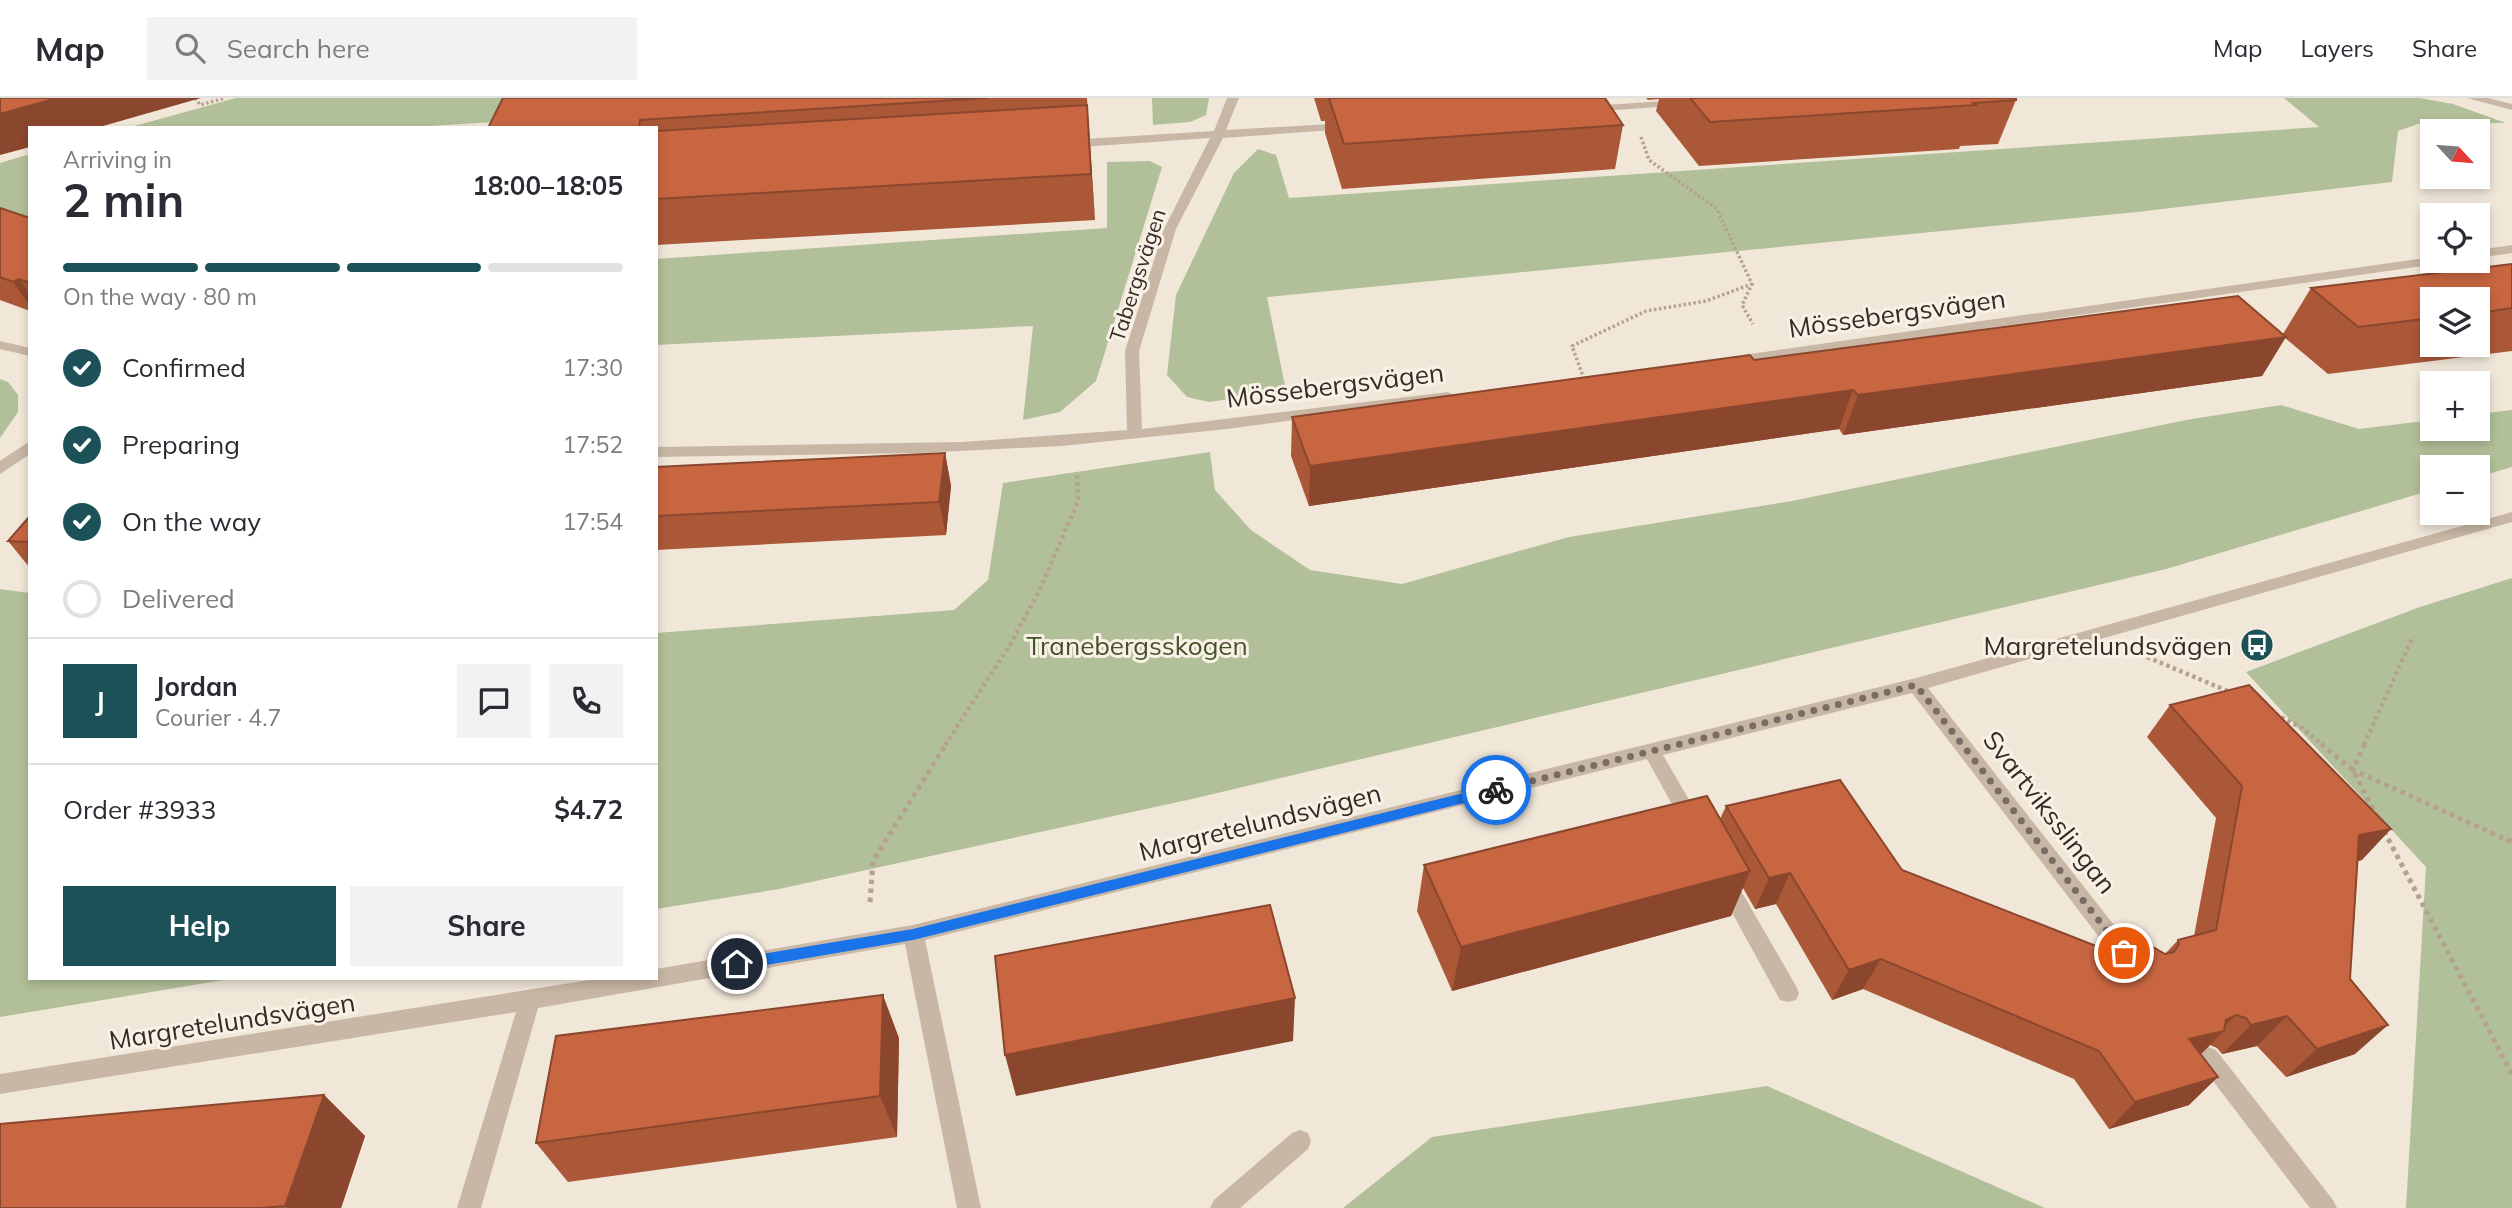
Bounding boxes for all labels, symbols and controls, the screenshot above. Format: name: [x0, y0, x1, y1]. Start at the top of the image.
search box: [147, 17, 637, 80]
text: Map: [35, 28, 105, 69]
icon: search: [171, 29, 209, 67]
text: Search here: [227, 32, 370, 65]
text: Map: [2213, 33, 2262, 63]
text: Layers: [2300, 33, 2374, 63]
text: Share: [2412, 33, 2477, 63]
north arrow: [2420, 119, 2490, 189]
map controls: [2420, 119, 2490, 525]
text: Arriving in: [63, 145, 172, 174]
text: 18:00–18:05: [472, 169, 623, 202]
text: 2 min: [63, 171, 184, 229]
button: locate: [2420, 203, 2490, 273]
street label: Tabergsvägen: [1103, 205, 1171, 345]
street label: Mössebergsvägen: [1786, 281, 2008, 345]
text: On the way · 80 m: [63, 282, 257, 311]
button: layers: [2420, 287, 2490, 357]
icon: check: [63, 349, 101, 387]
text: Confirmed: [122, 351, 246, 384]
text: 17:30: [563, 353, 623, 382]
street label: Mössebergsvägen: [1224, 355, 1446, 415]
button: +: [2420, 371, 2490, 441]
icon: check: [63, 426, 101, 464]
text: Preparing: [122, 428, 240, 461]
text: 17:52: [563, 430, 623, 459]
button: −: [2420, 455, 2490, 525]
icon: check: [63, 503, 101, 541]
text: On the way: [122, 505, 261, 538]
text: 17:54: [563, 507, 623, 536]
text: Delivered: [122, 582, 235, 615]
bus stop icon: Margretelundsvägen: [2238, 626, 2276, 664]
park label: Tranebergsskogen: [1026, 629, 1248, 662]
place label: Margretelundsvägen: [1983, 629, 2232, 662]
button: chat: [457, 664, 531, 738]
button: phone: [549, 664, 623, 738]
text: Jordan: [155, 670, 238, 703]
text: J: [95, 685, 105, 718]
text: Courier · 4.7: [155, 703, 281, 732]
street label: Svartviksslingan: [1976, 724, 2124, 900]
courier: [1461, 755, 1531, 825]
icon: bike: [1477, 771, 1515, 809]
street label: Margretelundsvägen: [1135, 776, 1385, 868]
text: Order #3933: [63, 793, 216, 826]
text: $4.72: [554, 793, 623, 826]
button: Help: [63, 886, 336, 966]
button: Share: [350, 886, 623, 966]
pin: [2094, 923, 2154, 983]
pin: [707, 934, 767, 994]
icon: bag: [2105, 934, 2143, 972]
icon: home: [718, 945, 756, 983]
street label: Margretelundsvägen: [107, 985, 357, 1057]

